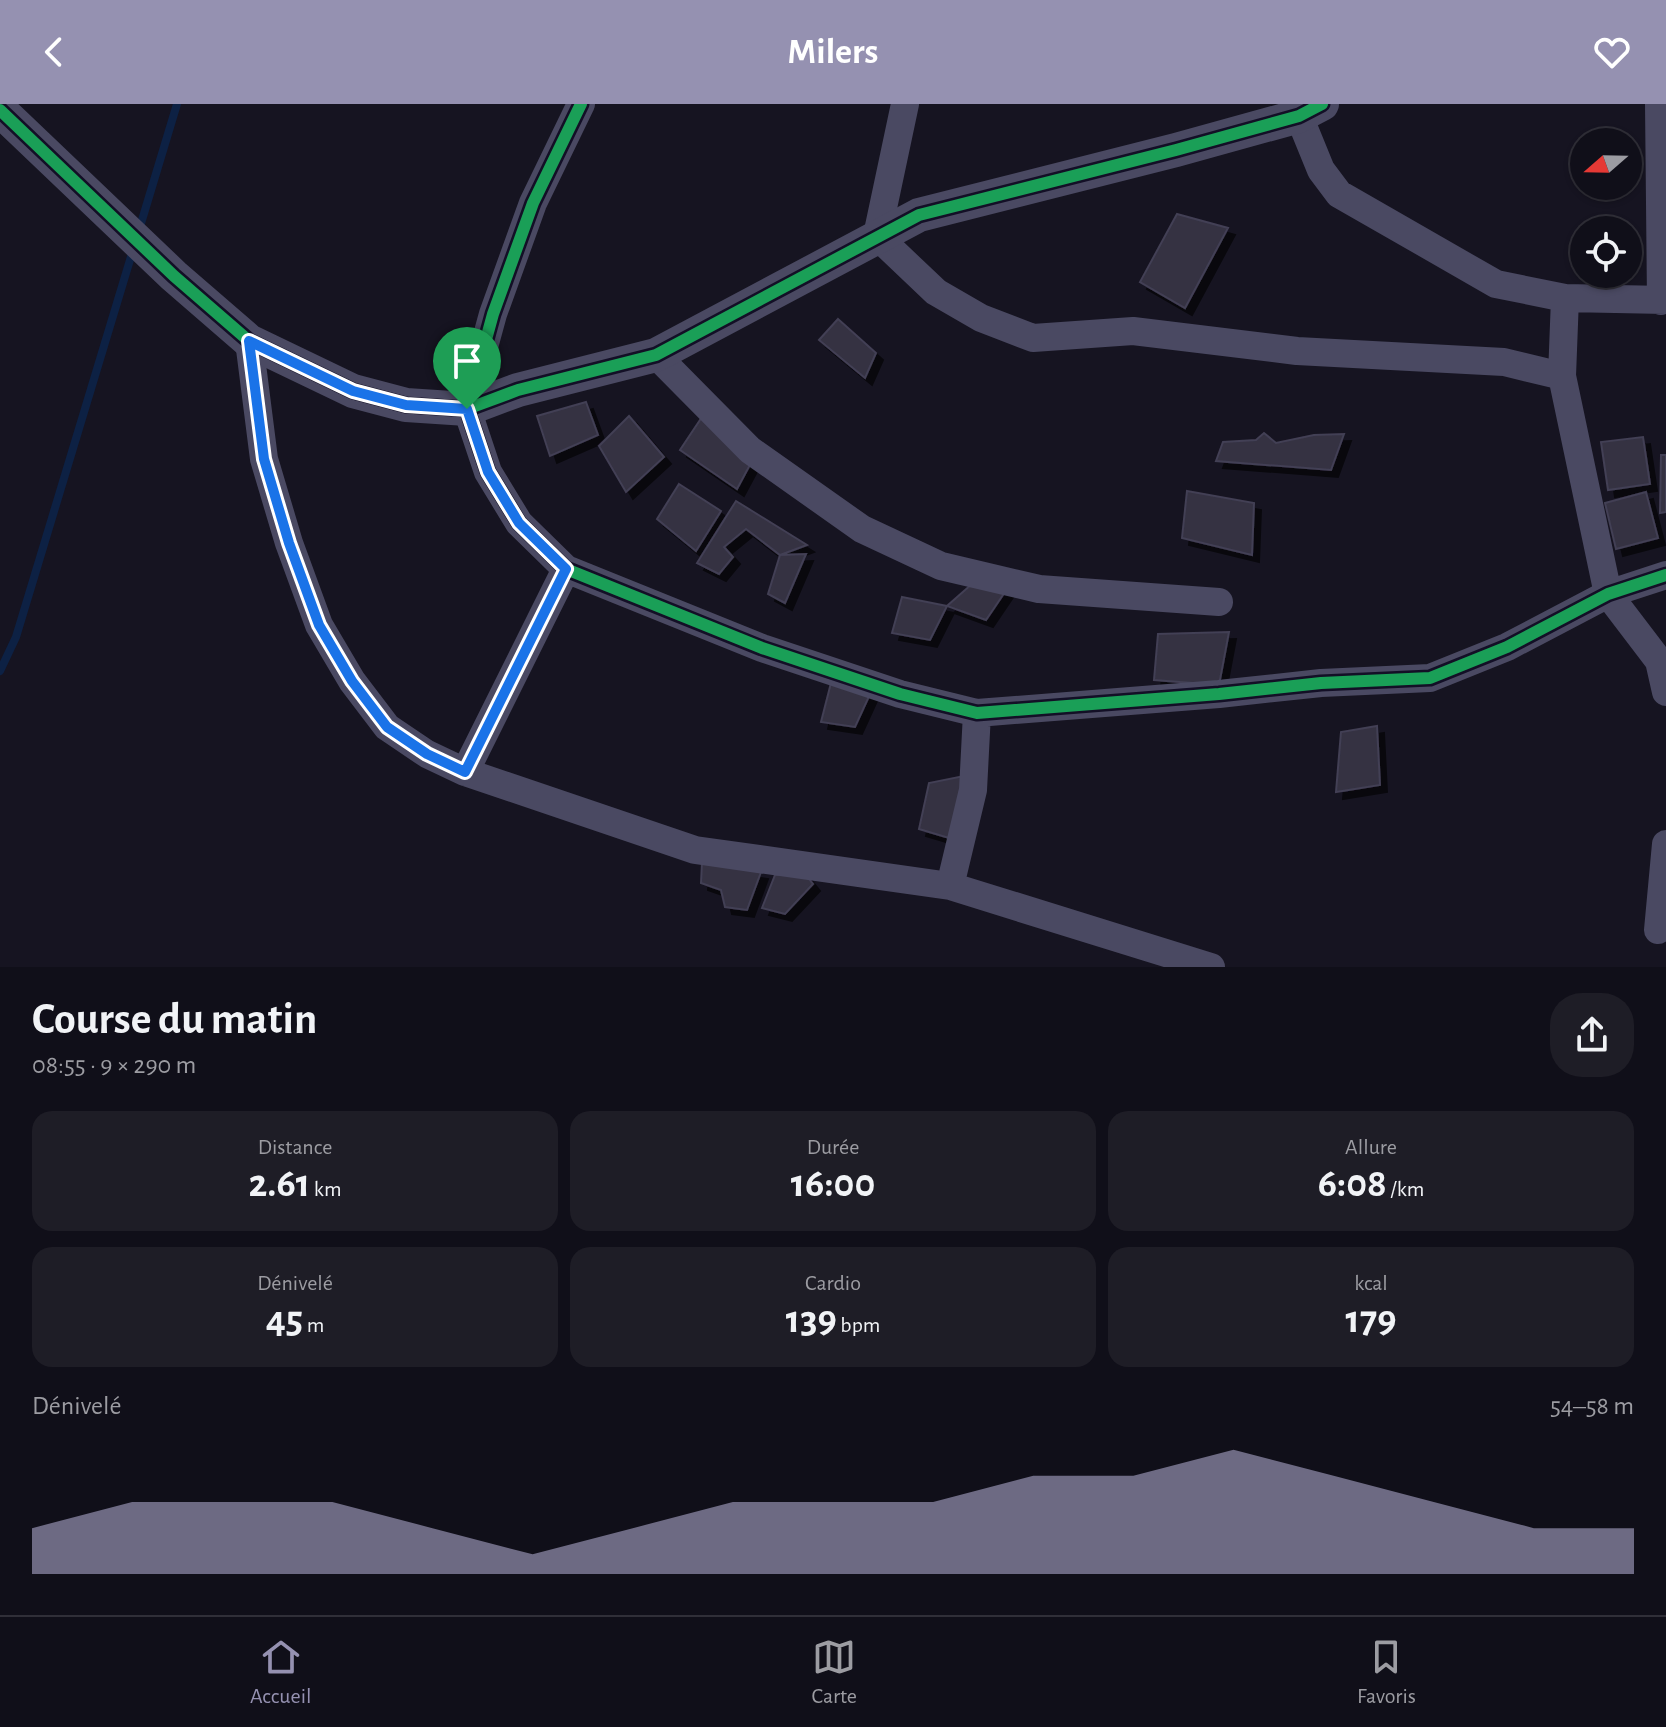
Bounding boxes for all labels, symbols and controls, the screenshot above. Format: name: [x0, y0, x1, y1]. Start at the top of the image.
icon: back: [32, 30, 76, 74]
icon: heart: [1590, 30, 1634, 74]
text: Milers: [788, 34, 878, 70]
north arrow: [1570, 128, 1642, 200]
map controls: [1570, 128, 1642, 288]
button: locate: [1570, 216, 1642, 288]
pin: [433, 327, 501, 409]
icon: arrive: [445, 339, 489, 383]
button: share: [1550, 993, 1634, 1077]
text: Course du matin: [32, 998, 317, 1042]
text: 08:55 · 9 × 290 m: [32, 1052, 196, 1078]
text: Distance: [258, 1136, 332, 1158]
text: Durée: [807, 1136, 859, 1158]
text: Allure: [1345, 1136, 1397, 1158]
text: 2.61: [249, 1164, 310, 1204]
text: 16:00: [791, 1164, 875, 1204]
text: 6:08: [1318, 1164, 1387, 1204]
text: km: [310, 1178, 342, 1200]
text: /km: [1387, 1178, 1424, 1200]
text: Dénivelé: [257, 1272, 333, 1294]
text: Cardio: [805, 1272, 861, 1294]
text: kcal: [1354, 1272, 1388, 1294]
text: 45: [266, 1300, 303, 1340]
text: 139: [786, 1300, 837, 1340]
text: 179: [1346, 1300, 1397, 1340]
text: m: [303, 1314, 324, 1336]
text: bpm: [837, 1314, 880, 1336]
text: Dénivelé: [32, 1393, 122, 1419]
text: 54–58 m: [1550, 1393, 1634, 1419]
tab: Accueil: [250, 1635, 311, 1709]
tab: Carte: [812, 1635, 857, 1709]
tab: Favoris: [1357, 1635, 1416, 1709]

